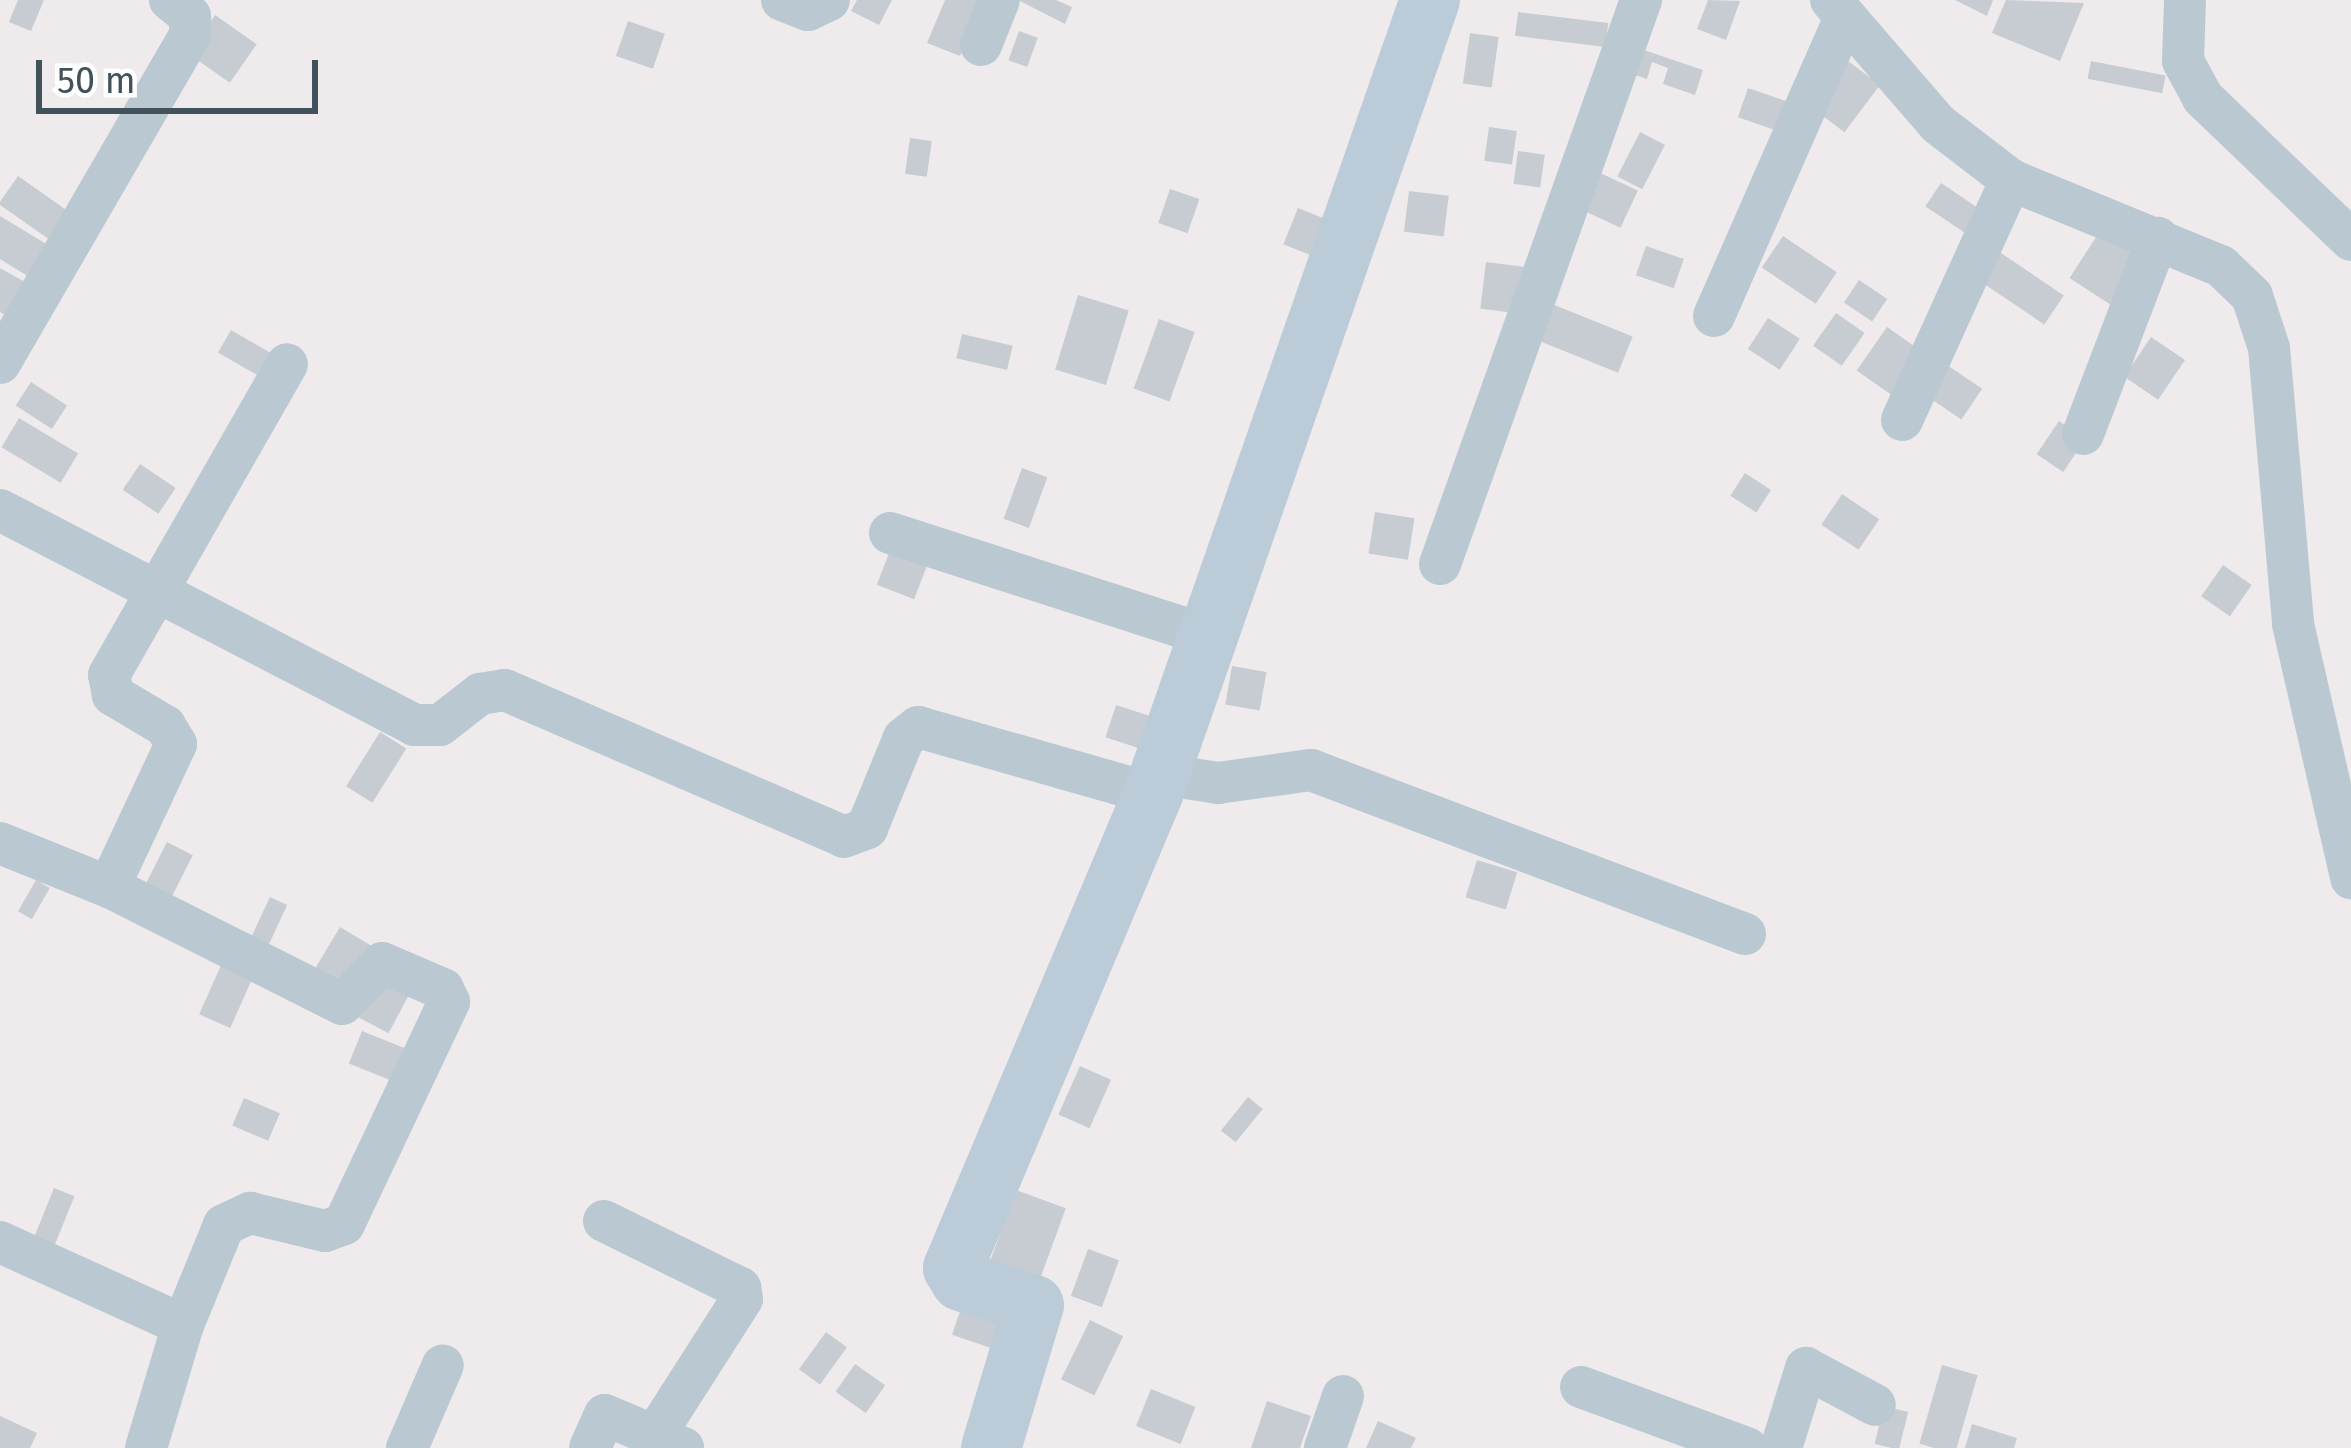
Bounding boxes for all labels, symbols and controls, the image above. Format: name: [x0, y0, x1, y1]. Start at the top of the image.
scale bar: [42, 36, 324, 110]
text: 50 m: [57, 59, 136, 103]

